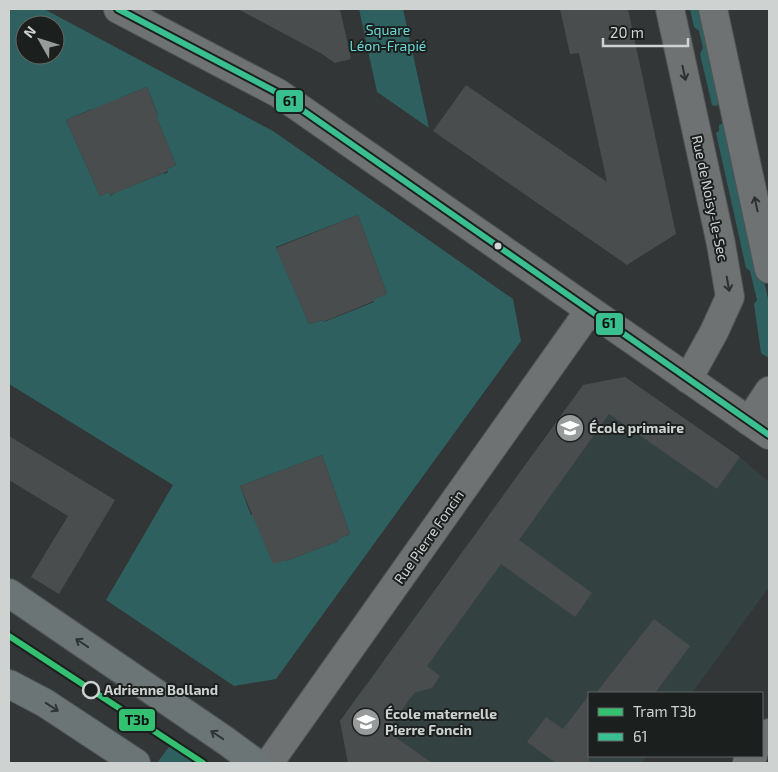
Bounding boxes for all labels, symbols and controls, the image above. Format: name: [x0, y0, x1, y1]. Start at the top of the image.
north arrow: [15, 15, 65, 65]
scale bar: [603, 15, 688, 47]
park label: Square Léon-Frapié: [350, 21, 426, 54]
text: N: [20, 22, 39, 41]
text: 20 m: [610, 23, 644, 41]
one-way arrow: [680, 65, 689, 81]
line badge: 61: [275, 89, 304, 113]
text: 61: [283, 92, 297, 109]
street label: Rue de Noisy-le-Sec: [689, 134, 732, 262]
one-way arrow: [750, 197, 760, 213]
unlabelled marker: [493, 241, 503, 251]
one-way arrow: [723, 276, 733, 292]
line badge: 61: [595, 312, 624, 336]
text: 61: [602, 314, 616, 331]
school or university icon: École primaire: [555, 413, 585, 443]
place label: École primaire: [589, 419, 684, 436]
street label: Rue Pierre Foncin: [390, 487, 467, 587]
one-way arrow: [75, 638, 89, 648]
marker: Adrienne Bolland: [82, 681, 100, 699]
place label: Adrienne Bolland: [104, 681, 218, 698]
legend: [588, 692, 763, 757]
one-way arrow: [44, 702, 58, 712]
text: Tram T3b: [633, 702, 696, 720]
place label: École maternelle Pierre Foncin: [385, 705, 497, 738]
school or university icon: École maternelle Pierre Foncin: [351, 707, 381, 737]
line badge: T3b: [118, 708, 156, 732]
text: T3b: [125, 711, 149, 728]
text: 61: [633, 727, 648, 745]
one-way arrow: [210, 729, 224, 739]

